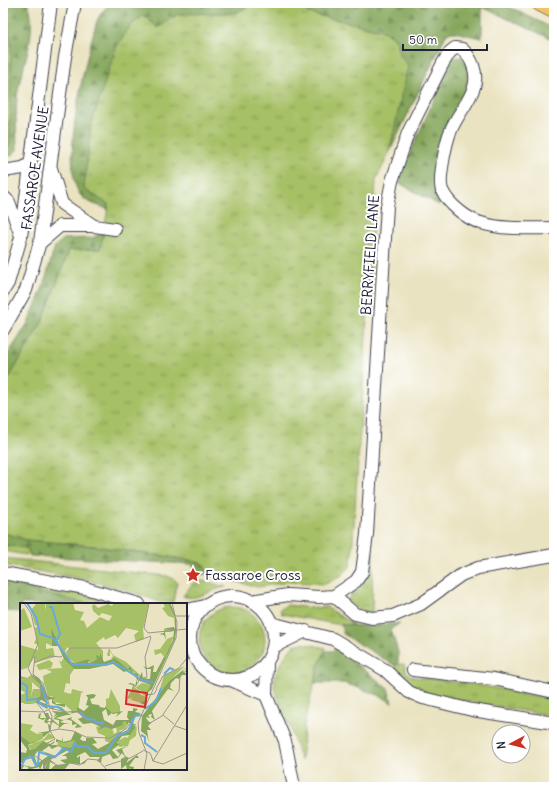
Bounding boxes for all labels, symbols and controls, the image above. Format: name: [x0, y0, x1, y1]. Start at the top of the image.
scale bar: [403, 26, 487, 52]
text: 50 m: [409, 32, 438, 47]
street label: FASSAROE AVENUE: [17, 105, 53, 231]
street label: BERRYFIELD LANE: [357, 194, 383, 316]
place icon: Fassaroe Cross: [184, 566, 202, 584]
place label: Fassaroe Cross: [205, 566, 301, 584]
inset map: [20, 603, 187, 770]
north arrow: [491, 724, 531, 764]
text: N: [494, 741, 508, 750]

